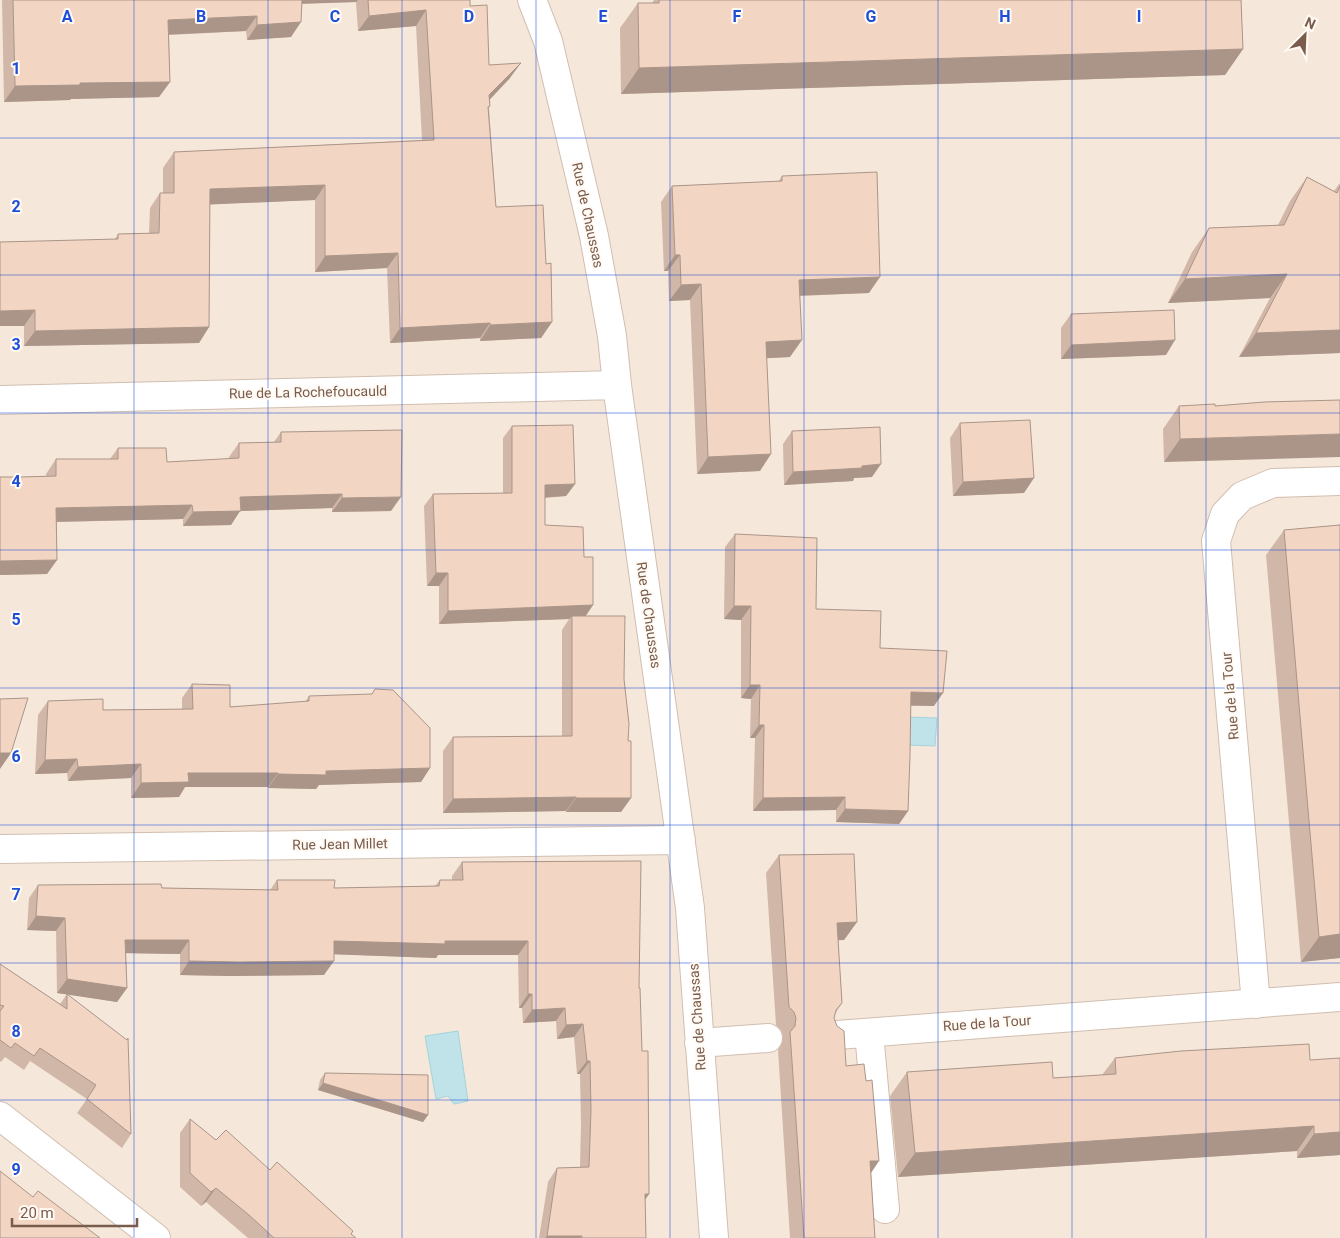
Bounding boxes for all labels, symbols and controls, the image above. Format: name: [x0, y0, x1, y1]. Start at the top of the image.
text: A: [62, 7, 73, 26]
text: B: [196, 7, 206, 26]
text: C: [330, 7, 340, 26]
text: D: [464, 7, 474, 26]
text: E: [599, 7, 608, 26]
text: F: [733, 7, 742, 26]
text: G: [866, 7, 877, 26]
text: H: [999, 7, 1011, 26]
text: I: [1137, 7, 1141, 26]
north arrow: [1280, 10, 1330, 60]
text: N: [1303, 14, 1318, 32]
text: 1: [11, 59, 21, 78]
street label: Rue de Chaussas: [569, 161, 607, 269]
text: 2: [11, 197, 21, 216]
text: 3: [11, 335, 21, 354]
street label: Rue de La Rochefoucauld: [229, 383, 387, 401]
text: 4: [11, 472, 21, 491]
street label: Rue de Chaussas: [634, 561, 664, 669]
text: 5: [11, 610, 21, 629]
street label: Rue de la Tour: [1218, 651, 1242, 741]
text: 6: [11, 747, 21, 766]
street label: Rue Jean Millet: [292, 835, 388, 853]
text: 7: [11, 885, 21, 904]
street label: Rue de Chaussas: [685, 963, 709, 1071]
street label: Rue de la Tour: [942, 1012, 1032, 1034]
text: 8: [11, 1022, 21, 1041]
text: 9: [11, 1160, 21, 1179]
scale bar: [12, 1196, 138, 1228]
text: 20 m: [20, 1204, 54, 1222]

